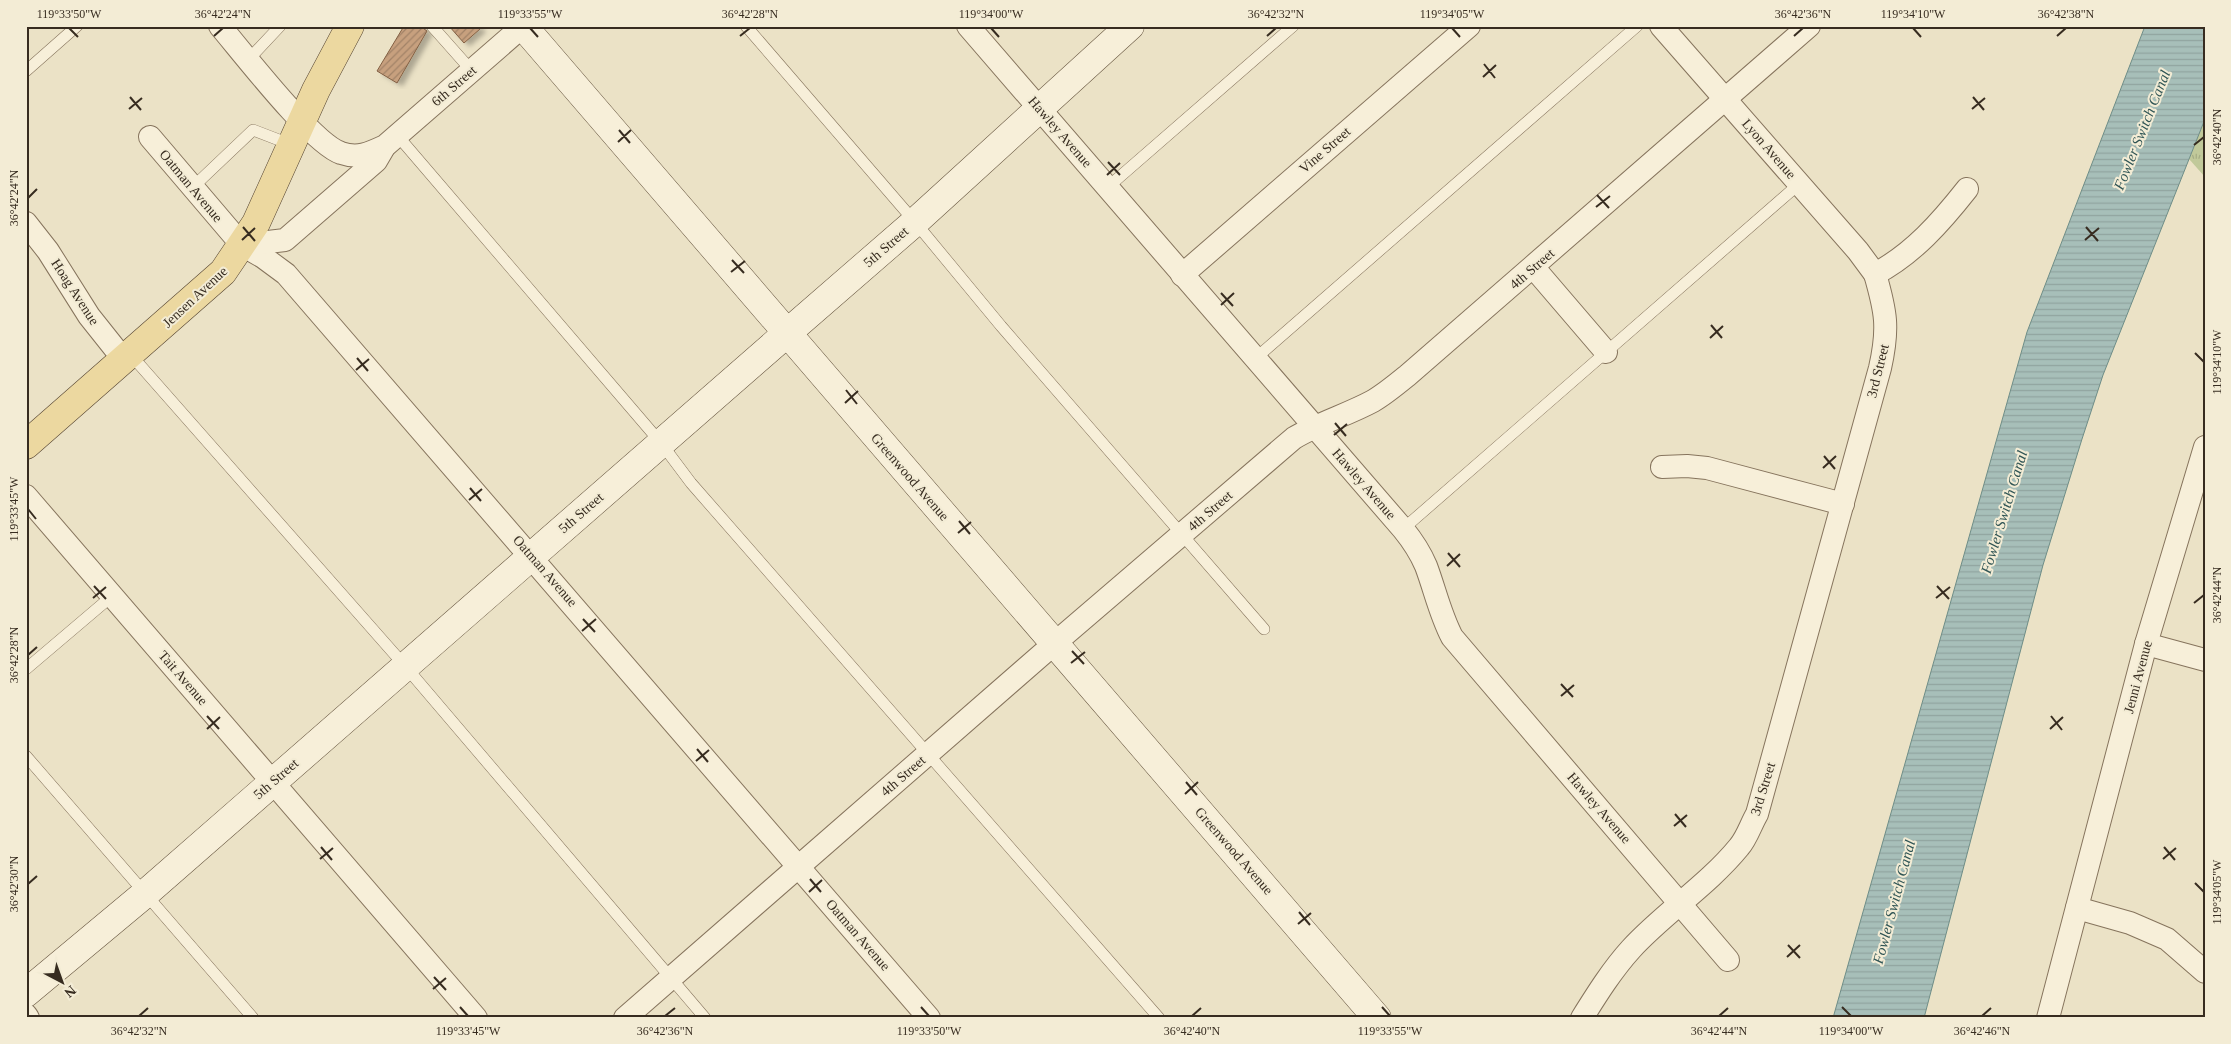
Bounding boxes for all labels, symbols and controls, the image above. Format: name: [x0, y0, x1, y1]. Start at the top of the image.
text: 119°33'50"W: [37, 7, 102, 21]
text: 36°42'24"N: [195, 7, 252, 21]
text: 119°33'55"W: [498, 7, 563, 21]
text: 36°42'28"N: [722, 7, 779, 21]
text: 119°34'00"W: [959, 7, 1024, 21]
text: 36°42'32"N: [1248, 7, 1305, 21]
text: 119°34'05"W: [1420, 7, 1485, 21]
text: 36°42'36"N: [1775, 7, 1832, 21]
text: 119°34'10"W: [1881, 7, 1946, 21]
text: 36°42'38"N: [2038, 7, 2095, 21]
street label: 6th Street: [429, 63, 479, 109]
water label: Fowler Switch Canal: [2110, 68, 2173, 193]
street label: Hawley Avenue: [1025, 94, 1095, 170]
text: 36°42'40"N: [2210, 108, 2224, 165]
street label: Lyon Avenue: [1739, 116, 1799, 182]
street label: Vine Street: [1296, 124, 1354, 176]
street label: Oatman Avenue: [156, 147, 226, 225]
text: 36°42'24"N: [7, 169, 21, 226]
street label: 5th Street: [861, 224, 911, 270]
street label: 4th Street: [1507, 246, 1557, 292]
street label: Hoag Avenue: [48, 256, 102, 328]
street label: Jensen Avenue: [160, 263, 230, 331]
text: 119°34'10"W: [2210, 329, 2224, 394]
street label: 3rd Street: [1864, 342, 1892, 399]
street label: Greenwood Avenue: [868, 430, 952, 524]
street label: Hawley Avenue: [1329, 446, 1399, 522]
water label: Fowler Switch Canal: [1977, 449, 2030, 576]
text: 119°33'45"W: [7, 476, 21, 541]
street label: 4th Street: [1185, 488, 1235, 534]
street label: 5th Street: [556, 490, 606, 536]
street label: Oatman Avenue: [510, 532, 580, 610]
text: 36°42'44"N: [2210, 566, 2224, 623]
text: 36°42'28"N: [7, 626, 21, 683]
street label: Jenni Avenue: [2121, 639, 2155, 715]
street label: Tait Avenue: [155, 648, 211, 708]
street label: 4th Street: [878, 753, 928, 799]
street label: 5th Street: [251, 756, 301, 802]
street label: 3rd Street: [1748, 760, 1778, 817]
street label: Hawley Avenue: [1564, 770, 1634, 846]
street label: Greenwood Avenue: [1192, 804, 1276, 898]
water label: Fowler Switch Canal: [1870, 838, 1918, 967]
text: 36°42'30"N: [7, 855, 21, 912]
text: 119°34'05"W: [2210, 859, 2224, 924]
street label: Oatman Avenue: [823, 896, 893, 974]
north arrow: [38, 956, 88, 1006]
text: N: [61, 982, 79, 1000]
text: 36°42'32"N: [111, 1024, 168, 1038]
text: 119°33'45"W: [436, 1024, 501, 1038]
text: 36°42'36"N: [637, 1024, 694, 1038]
text: 119°33'50"W: [897, 1024, 962, 1038]
text: 36°42'40"N: [1164, 1024, 1221, 1038]
text: 119°33'55"W: [1358, 1024, 1423, 1038]
text: 36°42'44"N: [1691, 1024, 1748, 1038]
text: 119°34'00"W: [1819, 1024, 1884, 1038]
text: 36°42'46"N: [1954, 1024, 2011, 1038]

